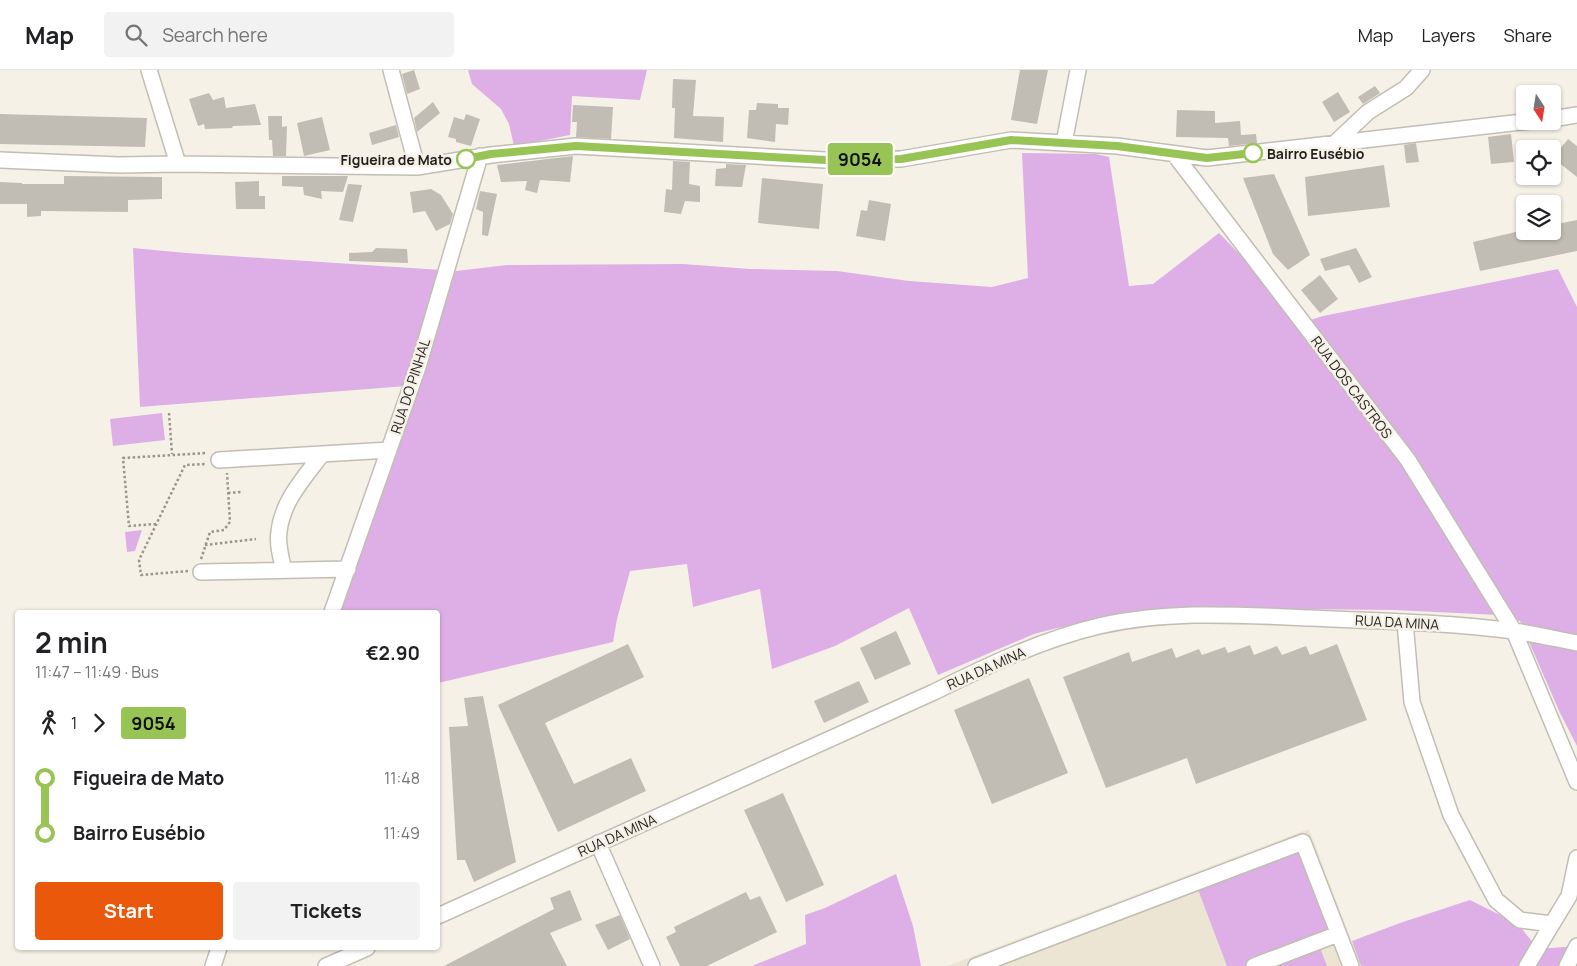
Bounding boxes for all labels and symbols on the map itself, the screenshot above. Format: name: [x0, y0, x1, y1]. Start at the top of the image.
north arrow: [1516, 85, 1561, 130]
line badge: 9054: [825, 143, 895, 175]
marker: Bairro Eusébio: [1243, 143, 1263, 163]
place label: Bairro Eusébio: [1267, 144, 1365, 163]
marker: Figueira de Mato: [456, 149, 476, 169]
place label: Figueira de Mato: [341, 150, 452, 169]
street label: RUA DOS CASTROS: [1307, 332, 1397, 442]
street label: RUA DO PINHAL: [386, 336, 434, 436]
street label: RUA DA MINA: [1354, 610, 1440, 634]
street label: RUA DA MINA: [944, 642, 1028, 694]
street label: RUA DA MINA: [575, 809, 659, 861]

